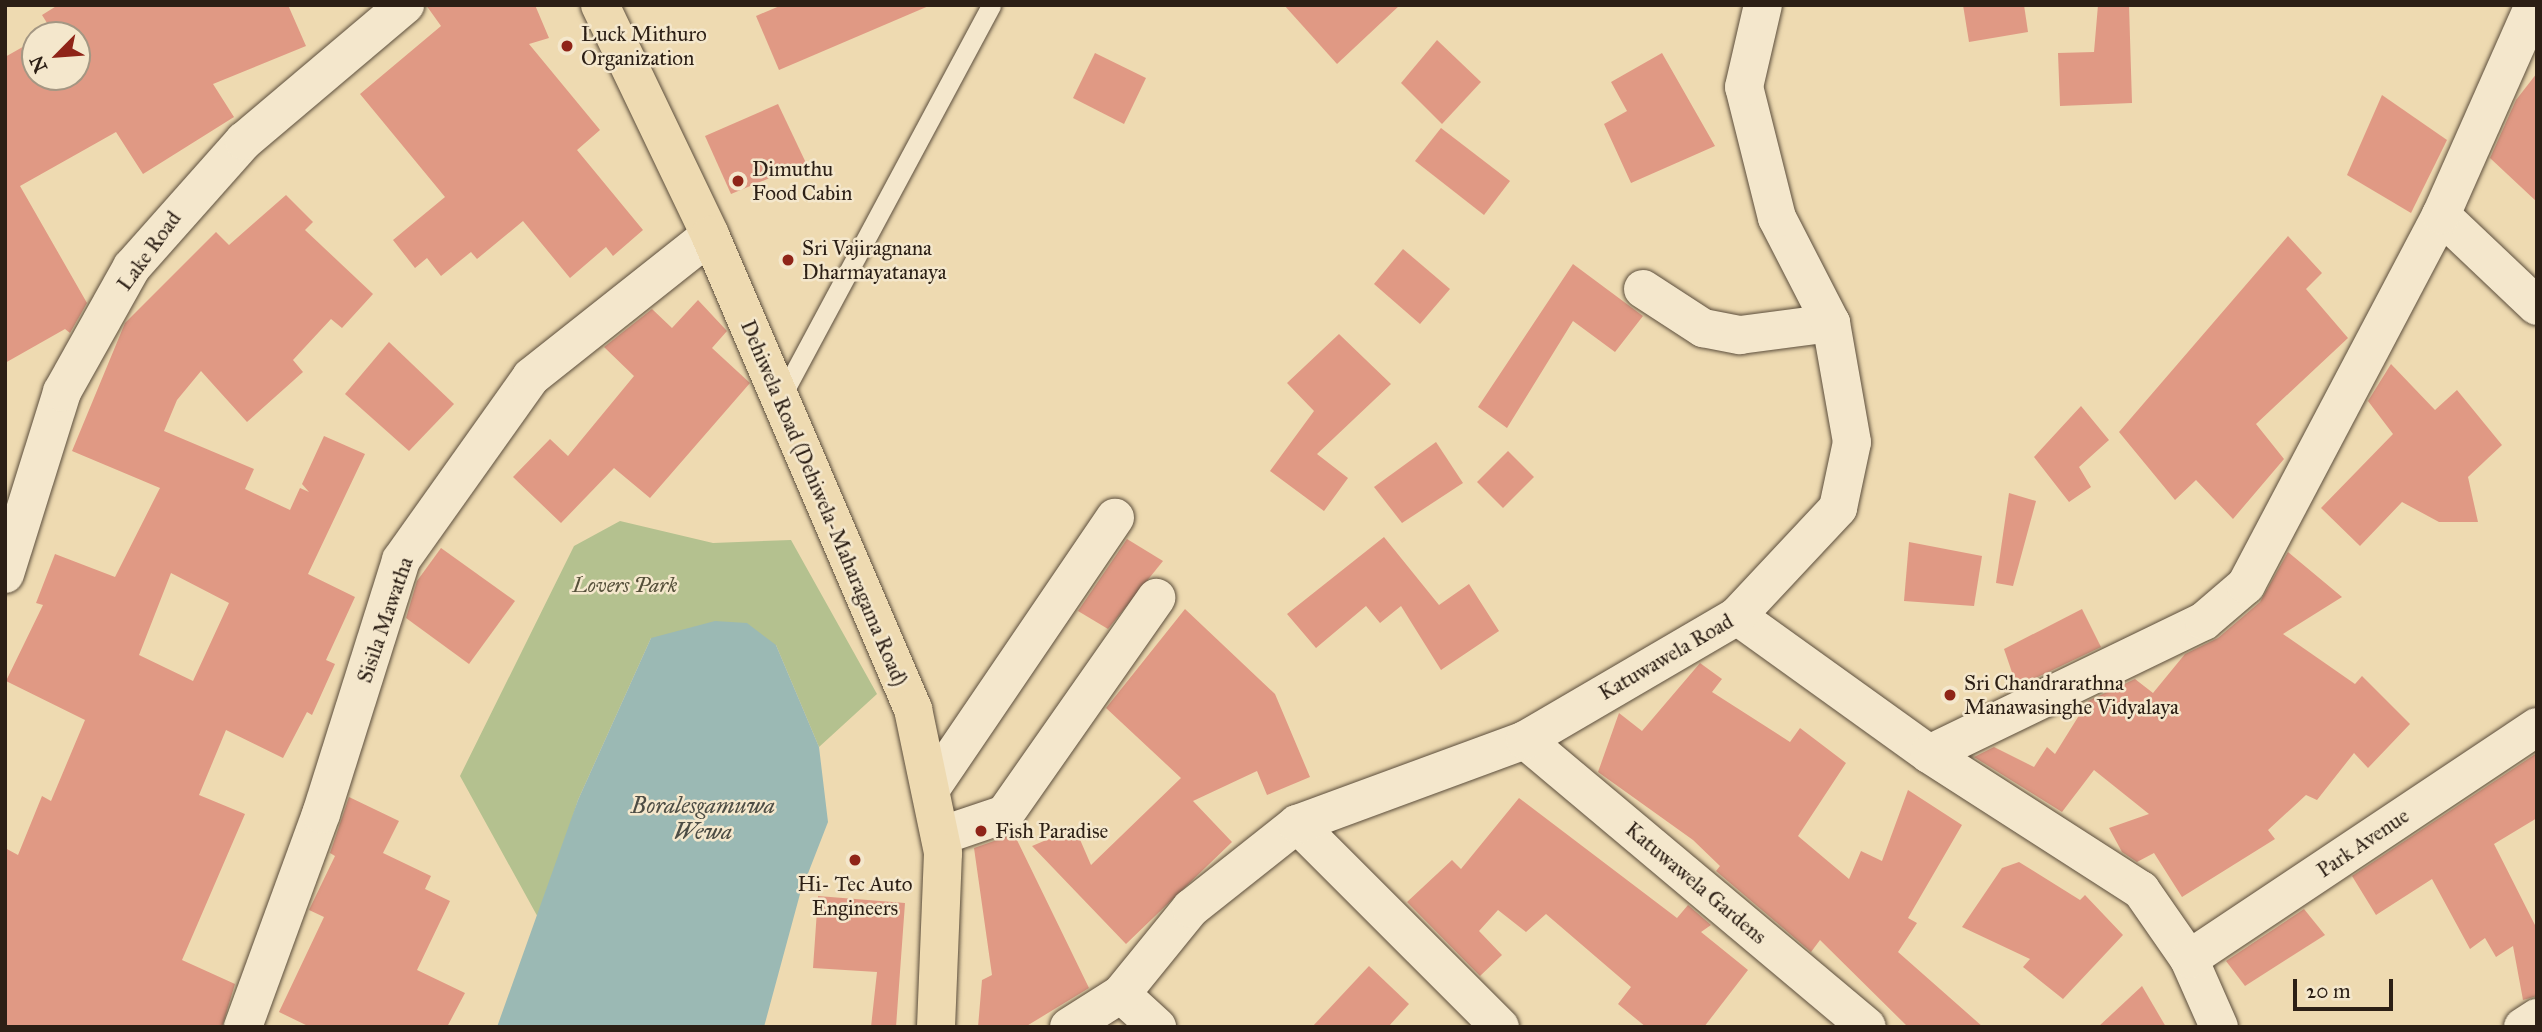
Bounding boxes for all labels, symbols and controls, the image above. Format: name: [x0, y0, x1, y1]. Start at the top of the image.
north arrow: [21, 21, 91, 91]
place label: Luck Mithuro Organization: [581, 21, 707, 71]
marker: Luck Mithuro Organization: [559, 38, 575, 54]
text: N: [24, 52, 52, 76]
place label: Dimuthu Food Cabin: [752, 156, 852, 206]
marker: Dimuthu Food Cabin: [730, 173, 746, 189]
street label: Lake Road: [112, 206, 186, 296]
place label: Sri Vajiragnana Dharmayatanaya: [802, 235, 947, 285]
marker: Sri Vajiragnana Dharmayatanaya: [780, 252, 796, 268]
street label: Dehiwela Road (Dehiwela-Maharagama Road): [735, 316, 913, 690]
street label: Sisila Mawatha: [352, 554, 418, 686]
park label: Lovers Park: [573, 572, 677, 598]
street label: Katuwawela Road: [1594, 608, 1738, 706]
place label: Sri Chandrarathna Manawasinghe Vidyalaya: [1964, 670, 2179, 720]
marker: Sri Chandrarathna Manawasinghe Vidyalaya: [1942, 687, 1958, 703]
water label: Boralesgamuwa Wewa: [631, 791, 775, 845]
street label: Park Avenue: [2312, 803, 2414, 883]
street label: Katuwawela Gardens: [1620, 817, 1772, 949]
place label: Fish Paradise: [995, 818, 1108, 844]
marker: Fish Paradise: [973, 823, 989, 839]
marker: Hi- Tec Auto Engineers: [847, 852, 863, 868]
place label: Hi- Tec Auto Engineers: [797, 871, 913, 921]
scale bar: [2297, 965, 2397, 1009]
text: 20 m: [2306, 978, 2351, 1004]

